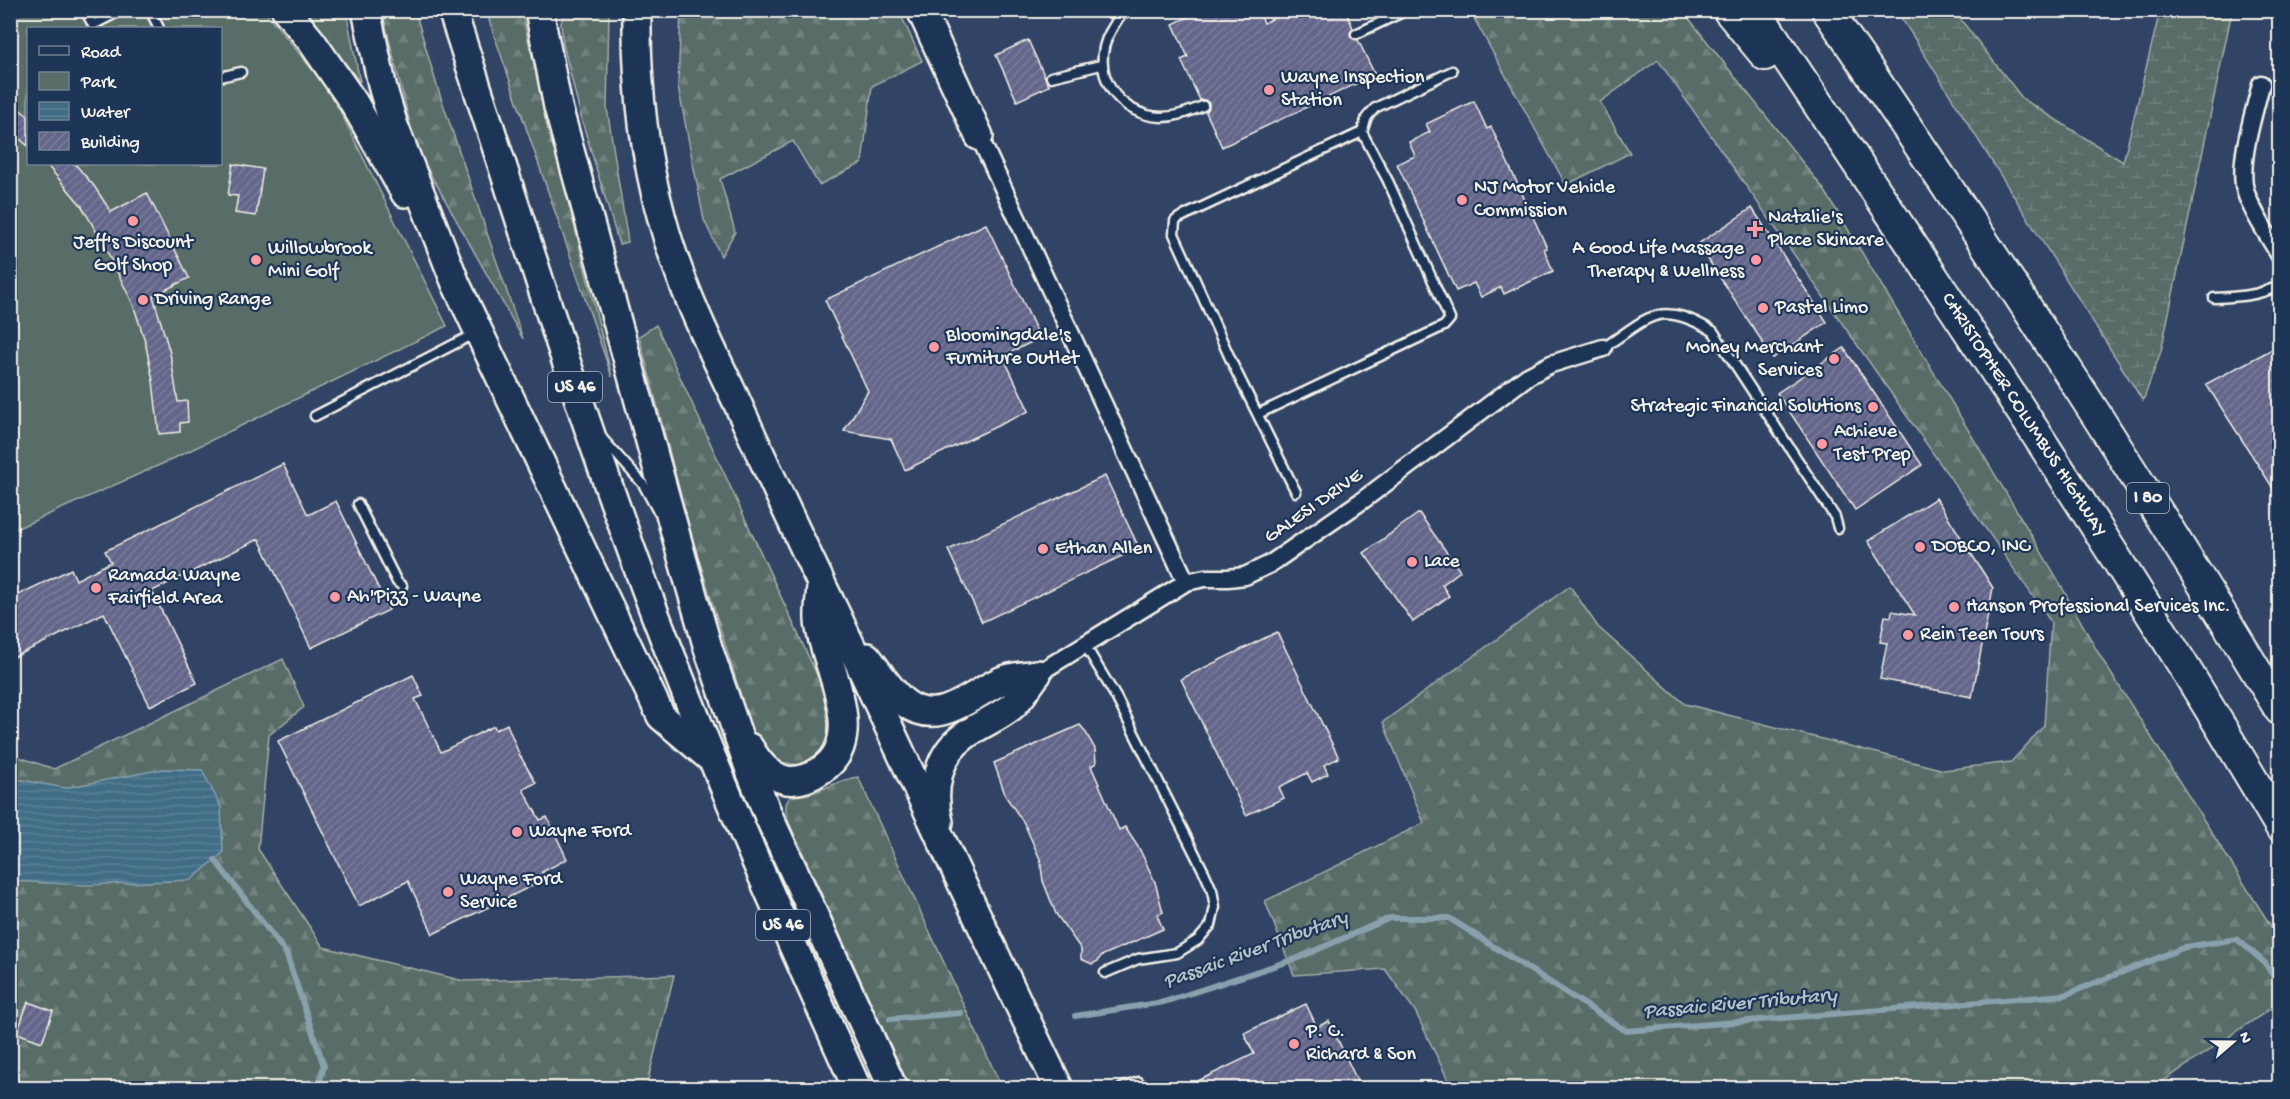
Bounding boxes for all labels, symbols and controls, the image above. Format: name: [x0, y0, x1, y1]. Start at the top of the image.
legend: [27, 27, 222, 165]
text: Road: [81, 43, 122, 64]
place label: Wayne Inspection Station: [1281, 67, 1425, 113]
text: Park: [80, 73, 117, 94]
marker: Wayne Inspection Station: [1262, 83, 1276, 97]
text: Water: [81, 103, 131, 124]
text: Building: [80, 133, 140, 154]
place label: NJ Motor Vehicle Commission: [1474, 177, 1616, 223]
marker: NJ Motor Vehicle Commission: [1455, 193, 1469, 207]
place label: Natalie's Place Skincare: [1767, 207, 1884, 253]
marker: Jeff's Discount Golf Shop: [126, 214, 140, 228]
marker: Natalie's Place Skincare: [1746, 220, 1764, 238]
place label: Jeff's Discount Golf Shop: [73, 232, 194, 278]
place label: Willowbrook Mini Golf: [268, 238, 373, 284]
place label: A Good Life Massage Therapy & Wellness: [1572, 238, 1745, 284]
marker: Willowbrook Mini Golf: [249, 253, 263, 267]
marker: A Good Life Massage Therapy & Wellness: [1749, 253, 1763, 267]
place label: Driving Range: [153, 289, 272, 312]
street label: CHRISTOPHER COLUMBUS HIGHWAY: [1936, 289, 2111, 541]
marker: Driving Range: [136, 293, 150, 307]
place label: Pastel Limo: [1774, 297, 1868, 320]
marker: Pastel Limo: [1756, 301, 1770, 315]
place label: Bloomingdale's Furniture Outlet: [945, 325, 1081, 371]
place label: Money Merchant Services: [1686, 337, 1824, 383]
marker: Bloomingdale's Furniture Outlet: [927, 340, 941, 354]
marker: Money Merchant Services: [1827, 352, 1841, 366]
road number: US 46: [548, 372, 602, 402]
place label: Strategic Financial Solutions: [1630, 396, 1862, 419]
marker: Strategic Financial Solutions: [1866, 400, 1880, 414]
place label: Achieve Test Prep: [1833, 421, 1911, 467]
marker: Achieve Test Prep: [1815, 437, 1829, 451]
street label: GALESI DRIVE: [1260, 464, 1369, 549]
road number: I 80: [2127, 483, 2169, 513]
place label: DOBCO, INC: [1930, 536, 2031, 559]
place label: Ethan Allen: [1055, 538, 1153, 561]
marker: DOBCO, INC: [1913, 540, 1927, 554]
marker: Ethan Allen: [1036, 542, 1050, 556]
place label: Lace: [1424, 551, 1460, 574]
marker: Lace: [1405, 555, 1419, 569]
place label: Ramada Wayne Fairfield Area: [107, 565, 241, 611]
marker: Ramada Wayne Fairfield Area: [89, 581, 103, 595]
place label: Ah'Pizz - Wayne: [347, 586, 482, 609]
marker: Ah'Pizz - Wayne: [328, 590, 342, 604]
place label: Hanson Professional Services Inc.: [1966, 596, 2231, 619]
marker: Hanson Professional Services Inc.: [1947, 600, 1961, 614]
place label: Rein Teen Tours: [1920, 624, 2044, 647]
marker: Rein Teen Tours: [1901, 628, 1915, 642]
place label: Wayne Ford: [529, 821, 633, 844]
marker: Wayne Ford: [510, 825, 524, 839]
place label: Wayne Ford Service: [460, 869, 564, 915]
marker: Wayne Ford Service: [441, 885, 455, 899]
water label: Passaic River Tributary: [1161, 905, 1353, 996]
road number: US 46: [756, 910, 810, 940]
water label: Passaic River Tributary: [1642, 984, 1839, 1026]
north arrow: [2203, 1012, 2263, 1072]
place label: P. C. Richard & Son: [1305, 1021, 1417, 1067]
text: N: [2233, 1030, 2255, 1047]
marker: P. C. Richard & Son: [1287, 1037, 1301, 1051]

